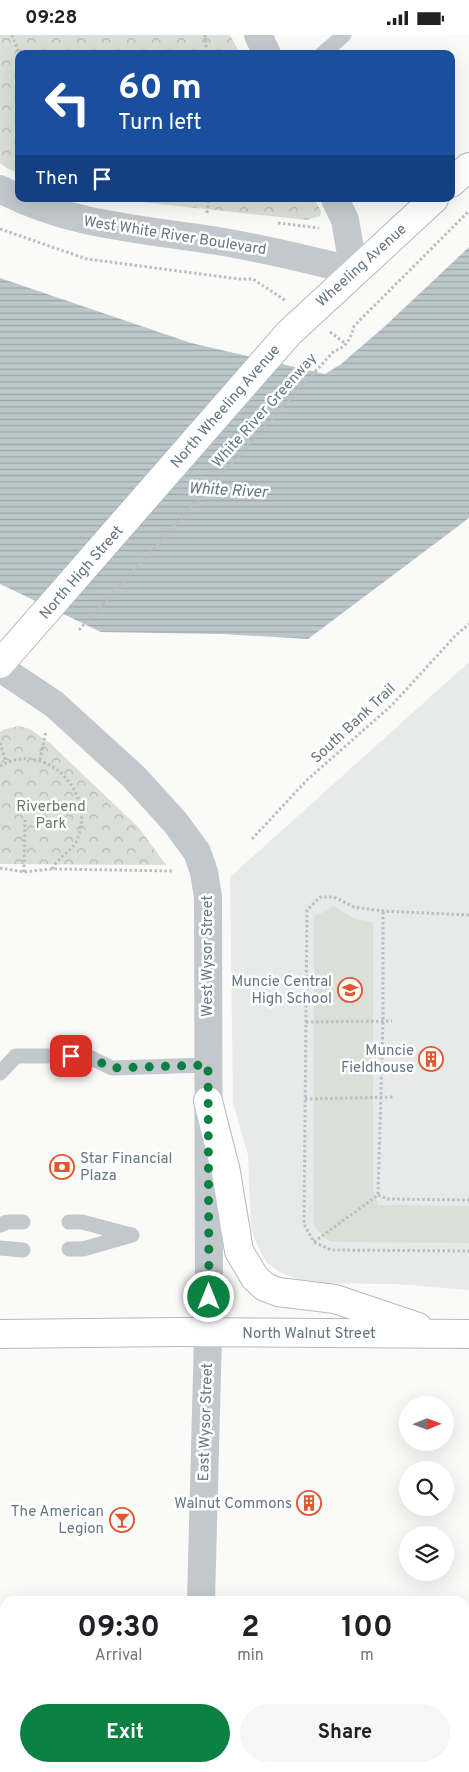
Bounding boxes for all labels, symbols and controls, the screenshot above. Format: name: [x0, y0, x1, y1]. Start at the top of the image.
text: 09:28: [25, 6, 77, 30]
text: 60 m: [118, 67, 202, 111]
icon: left: [35, 70, 100, 135]
text: Turn left: [118, 110, 201, 137]
icon: arrive: [88, 165, 116, 193]
text: Then: [35, 167, 78, 191]
street label: West White River Boulevard: [82, 213, 268, 260]
street label: Wheeling Avenue: [313, 220, 411, 312]
street label: North Wheeling Avenue: [167, 341, 285, 473]
street label: White River Greenway: [209, 350, 322, 472]
water label: White River: [188, 479, 270, 503]
street label: North High Street: [36, 522, 128, 624]
street label: South Bank Trail: [308, 680, 400, 768]
park label: Riverbend Park: [16, 798, 86, 834]
street label: West Wysor Street: [199, 895, 218, 1017]
place label: Muncie Central High School: [231, 973, 332, 1009]
school or university icon: Muncie Central High School: [337, 977, 363, 1003]
pin: [50, 1035, 92, 1077]
icon: arrive: [57, 1042, 85, 1070]
place label: Muncie Fieldhouse: [341, 1042, 414, 1078]
building icon: Muncie Fieldhouse: [418, 1046, 444, 1072]
place label: Star Financial Plaza: [80, 1150, 172, 1186]
bank icon: Star Financial Plaza: [49, 1154, 75, 1180]
position arrow: [182, 1270, 234, 1322]
street label: North Walnut Street: [242, 1325, 376, 1344]
street label: East Wysor Street: [195, 1363, 218, 1482]
north arrow: [399, 1396, 454, 1451]
map controls: [399, 1396, 454, 1581]
button: search: [399, 1461, 454, 1516]
building icon: Walnut Commons: [296, 1490, 322, 1516]
place label: Walnut Commons: [174, 1495, 292, 1514]
place label: The American Legion: [11, 1503, 104, 1539]
bar icon: The American Legion: [109, 1507, 135, 1533]
button: layers: [399, 1526, 454, 1581]
text: 09:30: [77, 1610, 160, 1647]
text: 2: [241, 1610, 260, 1647]
text: 100: [341, 1610, 393, 1647]
text: Arrival: [95, 1646, 142, 1666]
text: min: [237, 1646, 264, 1666]
text: m: [360, 1646, 374, 1666]
button: Exit: [20, 1704, 230, 1762]
button: Share: [240, 1704, 450, 1762]

